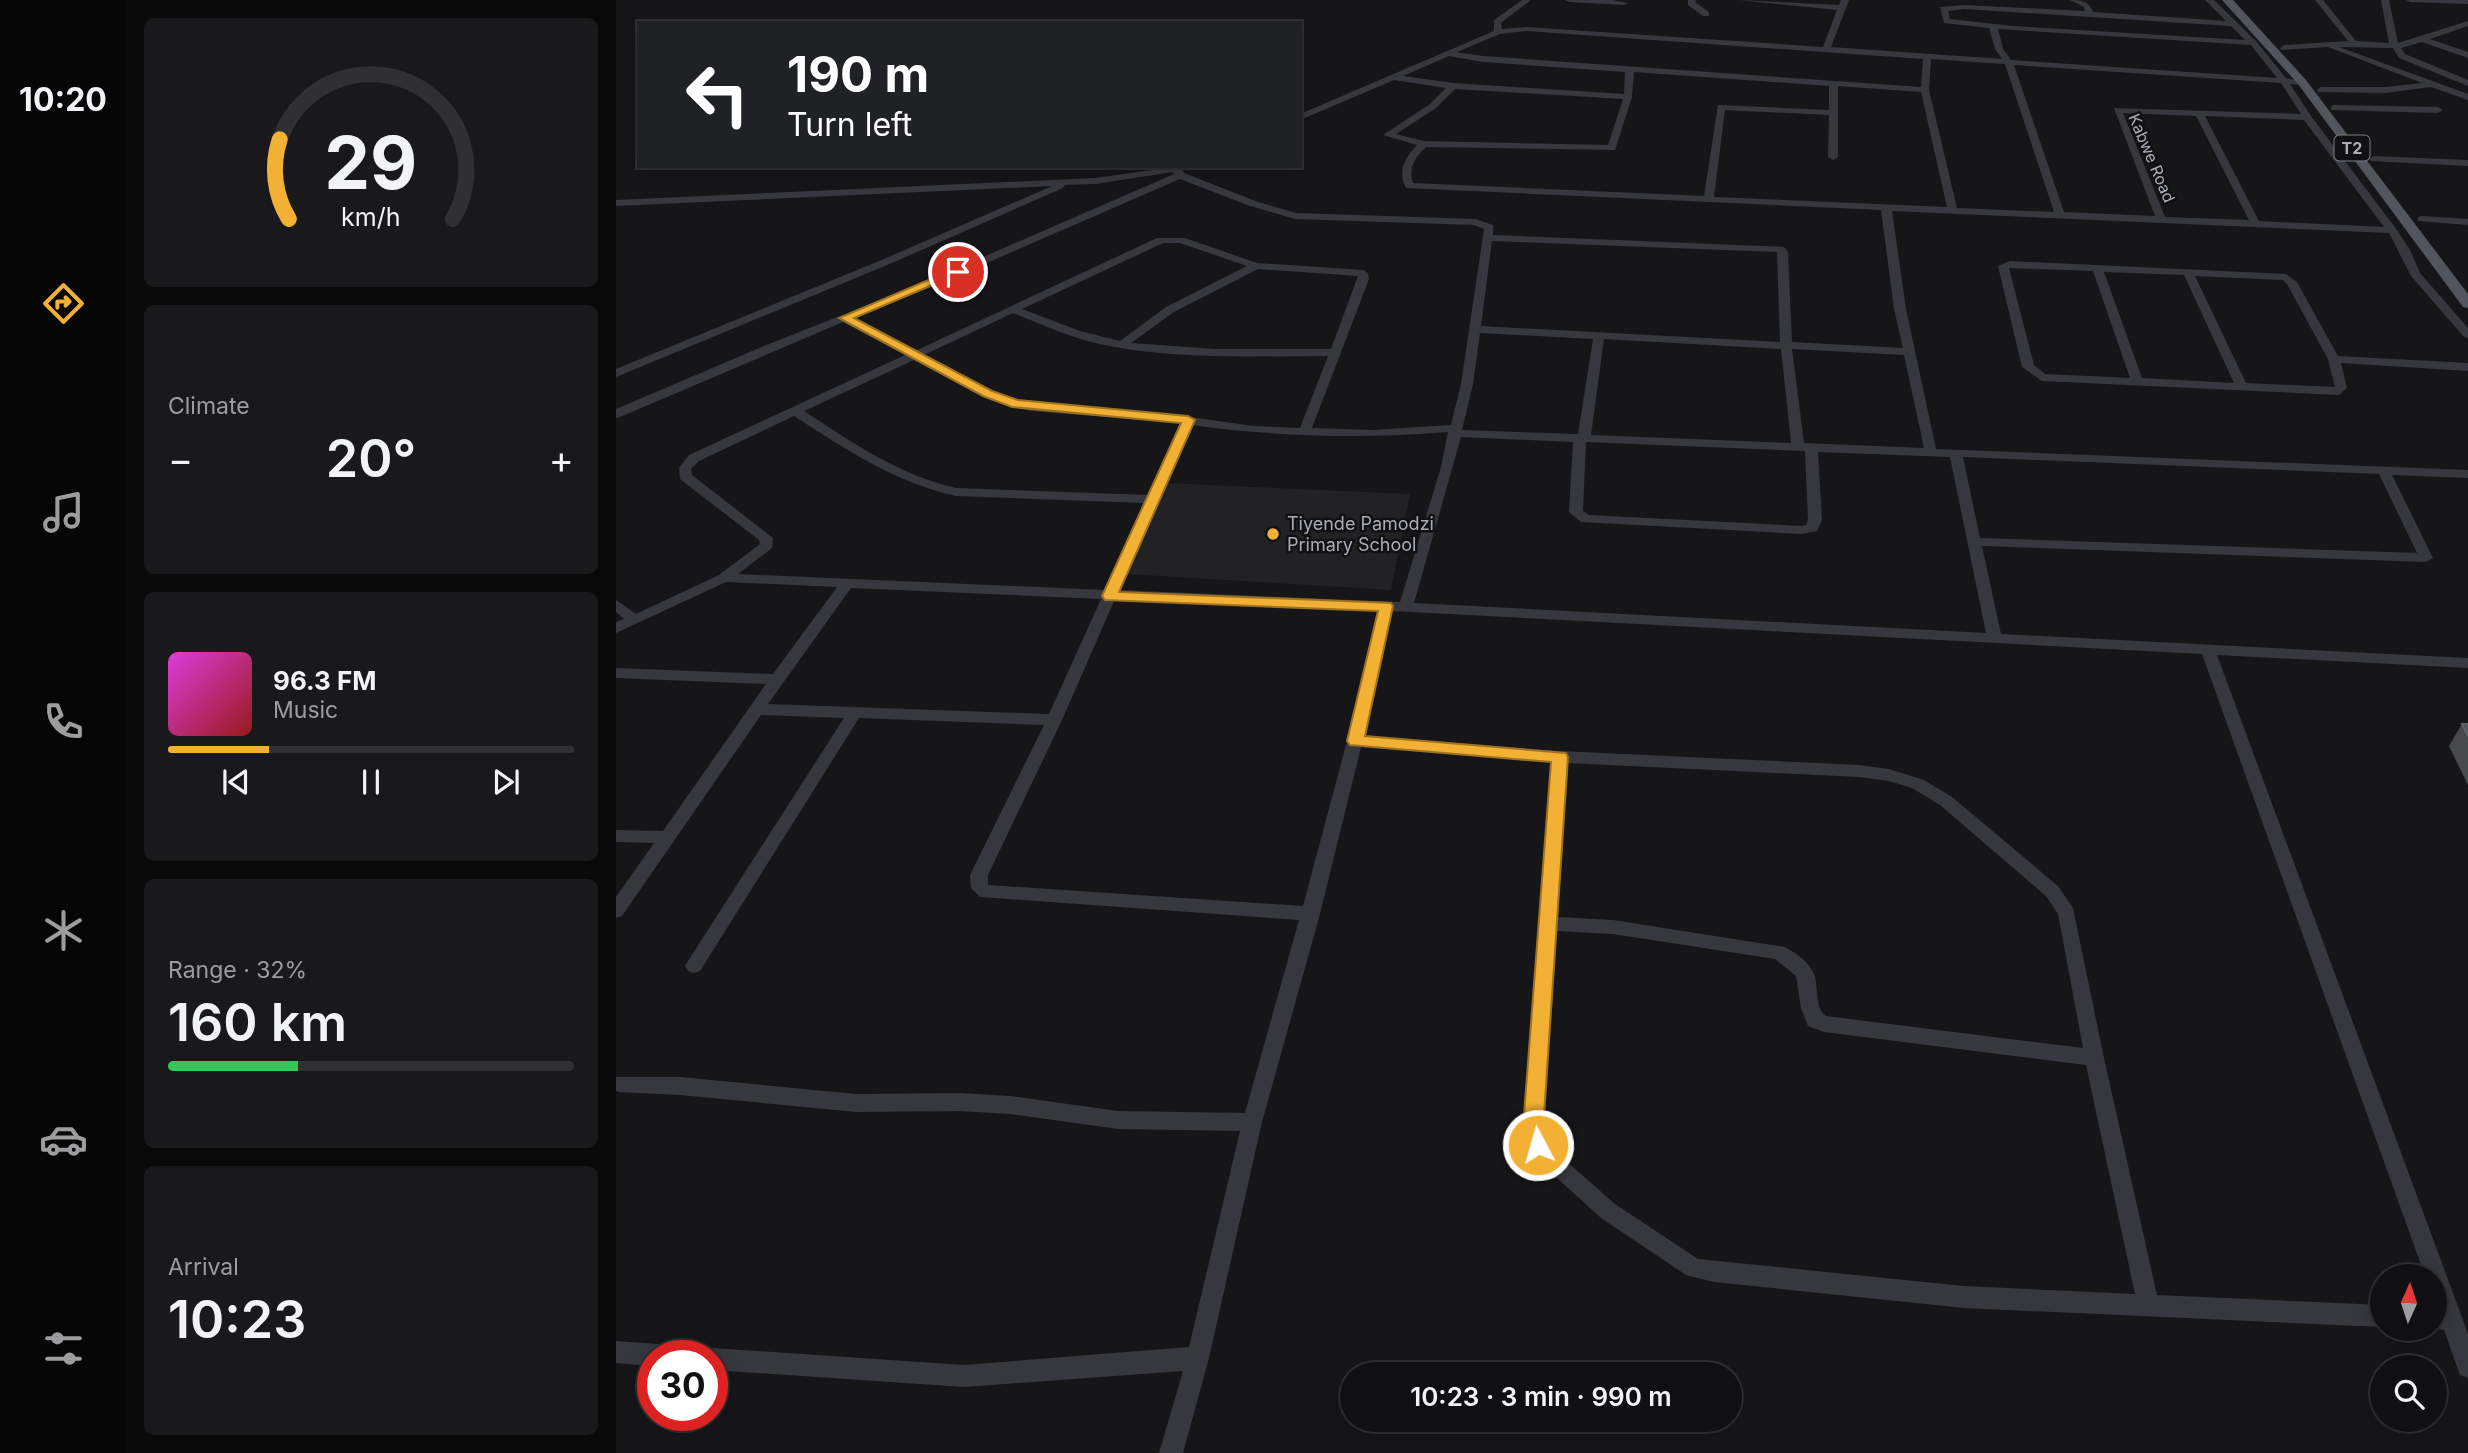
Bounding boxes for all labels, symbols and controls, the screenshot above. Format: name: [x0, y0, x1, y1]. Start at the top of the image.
text: 190 m: [787, 45, 929, 104]
icon: left: [672, 49, 763, 140]
text: 10:20: [19, 80, 107, 119]
text: Turn left: [787, 105, 912, 144]
street label: Kabwe Road: [2124, 111, 2180, 205]
text: 29: [324, 118, 418, 207]
road number: T2: [2334, 136, 2370, 160]
text: km/h: [341, 201, 401, 231]
pin: [928, 242, 988, 302]
icon: arrive: [939, 253, 977, 291]
icon: directions: [39, 279, 88, 328]
text: Climate: [168, 392, 250, 420]
text: 20°: [326, 427, 416, 490]
text: −: [168, 436, 193, 482]
text: +: [549, 436, 574, 482]
icon: music: [39, 488, 88, 537]
place label: Tiyende Pamodzi Primary School: [1287, 513, 1434, 555]
marker: Tiyende Pamodzi Primary School: [1265, 526, 1281, 542]
text: 96.3 FM: [273, 665, 377, 696]
text: Music: [273, 696, 338, 724]
icon: phone: [39, 697, 88, 746]
icon: previous: [217, 763, 255, 801]
icon: pause: [352, 763, 390, 801]
icon: next: [487, 763, 525, 801]
icon: climate: [39, 906, 88, 955]
text: Range · 32%: [168, 956, 307, 984]
text: 160 km: [168, 991, 347, 1054]
position arrow: [1501, 1108, 1575, 1182]
icon: car: [39, 1115, 88, 1164]
text: Arrival: [168, 1253, 239, 1281]
north arrow: [2370, 1264, 2446, 1340]
map controls: [2370, 1264, 2447, 1432]
text: 10:23: [168, 1288, 306, 1351]
icon: filters: [39, 1324, 88, 1373]
speed limit sign: 30: [637, 1340, 728, 1431]
button: search: [2370, 1355, 2447, 1432]
text: 10:23 · 3 min · 990 m: [1410, 1381, 1672, 1412]

